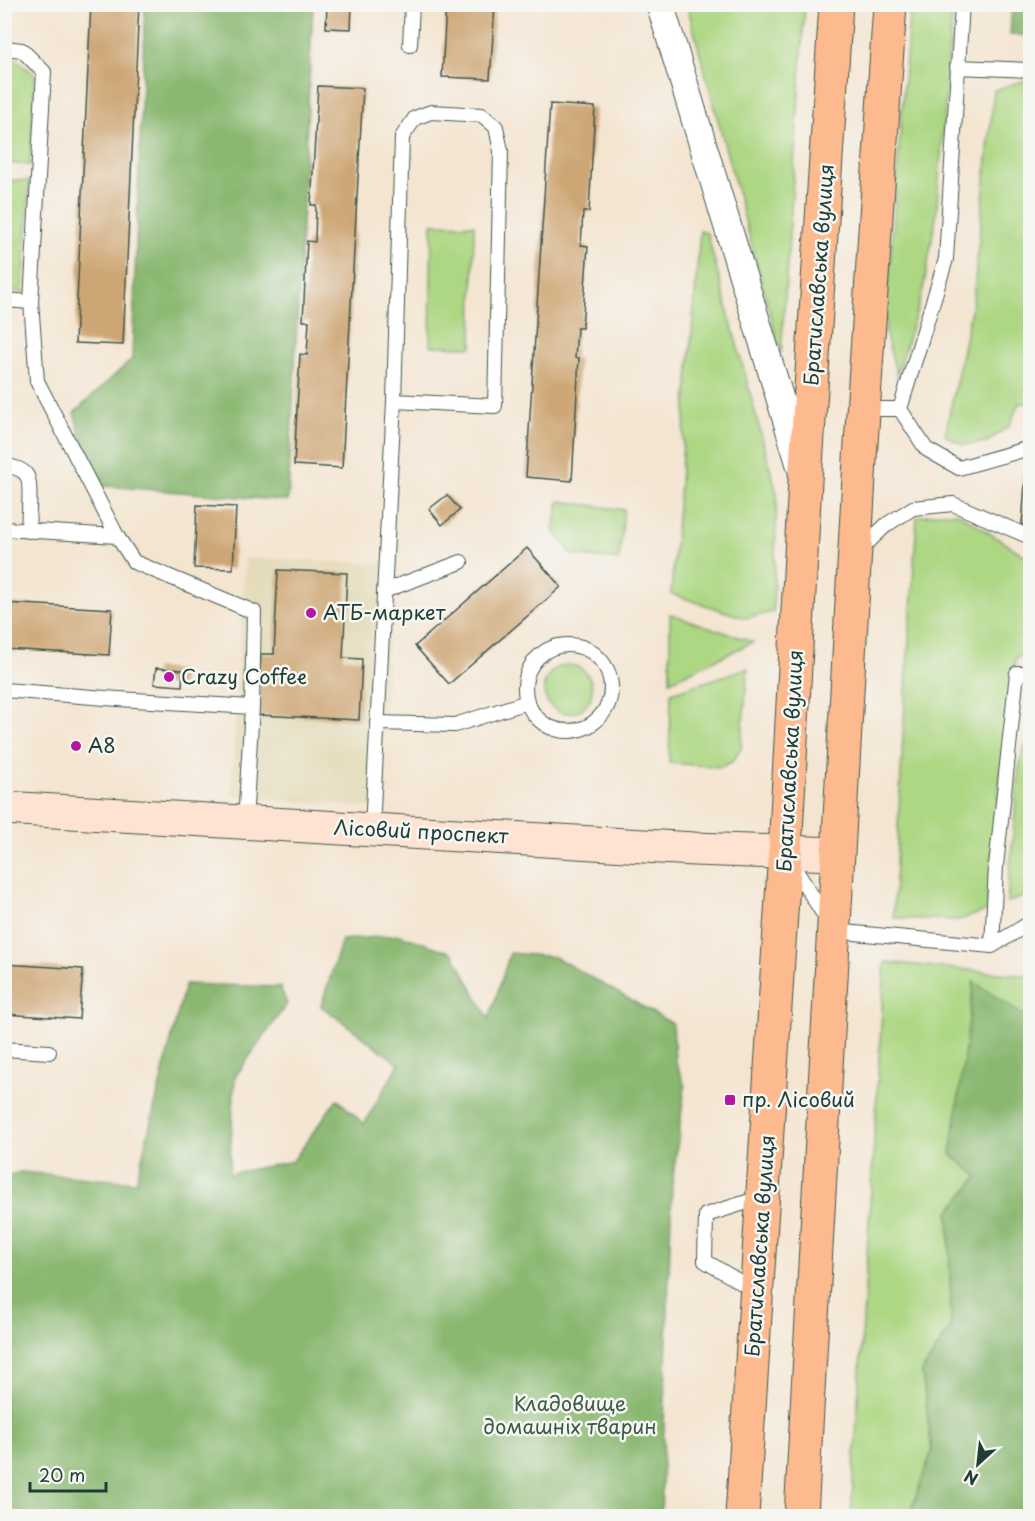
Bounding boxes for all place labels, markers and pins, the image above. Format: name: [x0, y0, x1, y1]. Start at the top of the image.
place label: АТБ-маркет: [323, 597, 446, 627]
marker: АТБ-маркет: [304, 606, 318, 620]
place label: Crazy Coffee: [181, 661, 307, 691]
marker: Crazy Coffee: [162, 670, 176, 684]
place label: А8: [88, 730, 116, 760]
marker: А8: [69, 739, 83, 753]
place label: пр. Лісовий: [742, 1084, 855, 1114]
marker: пр. Лісовий: [723, 1093, 737, 1107]

